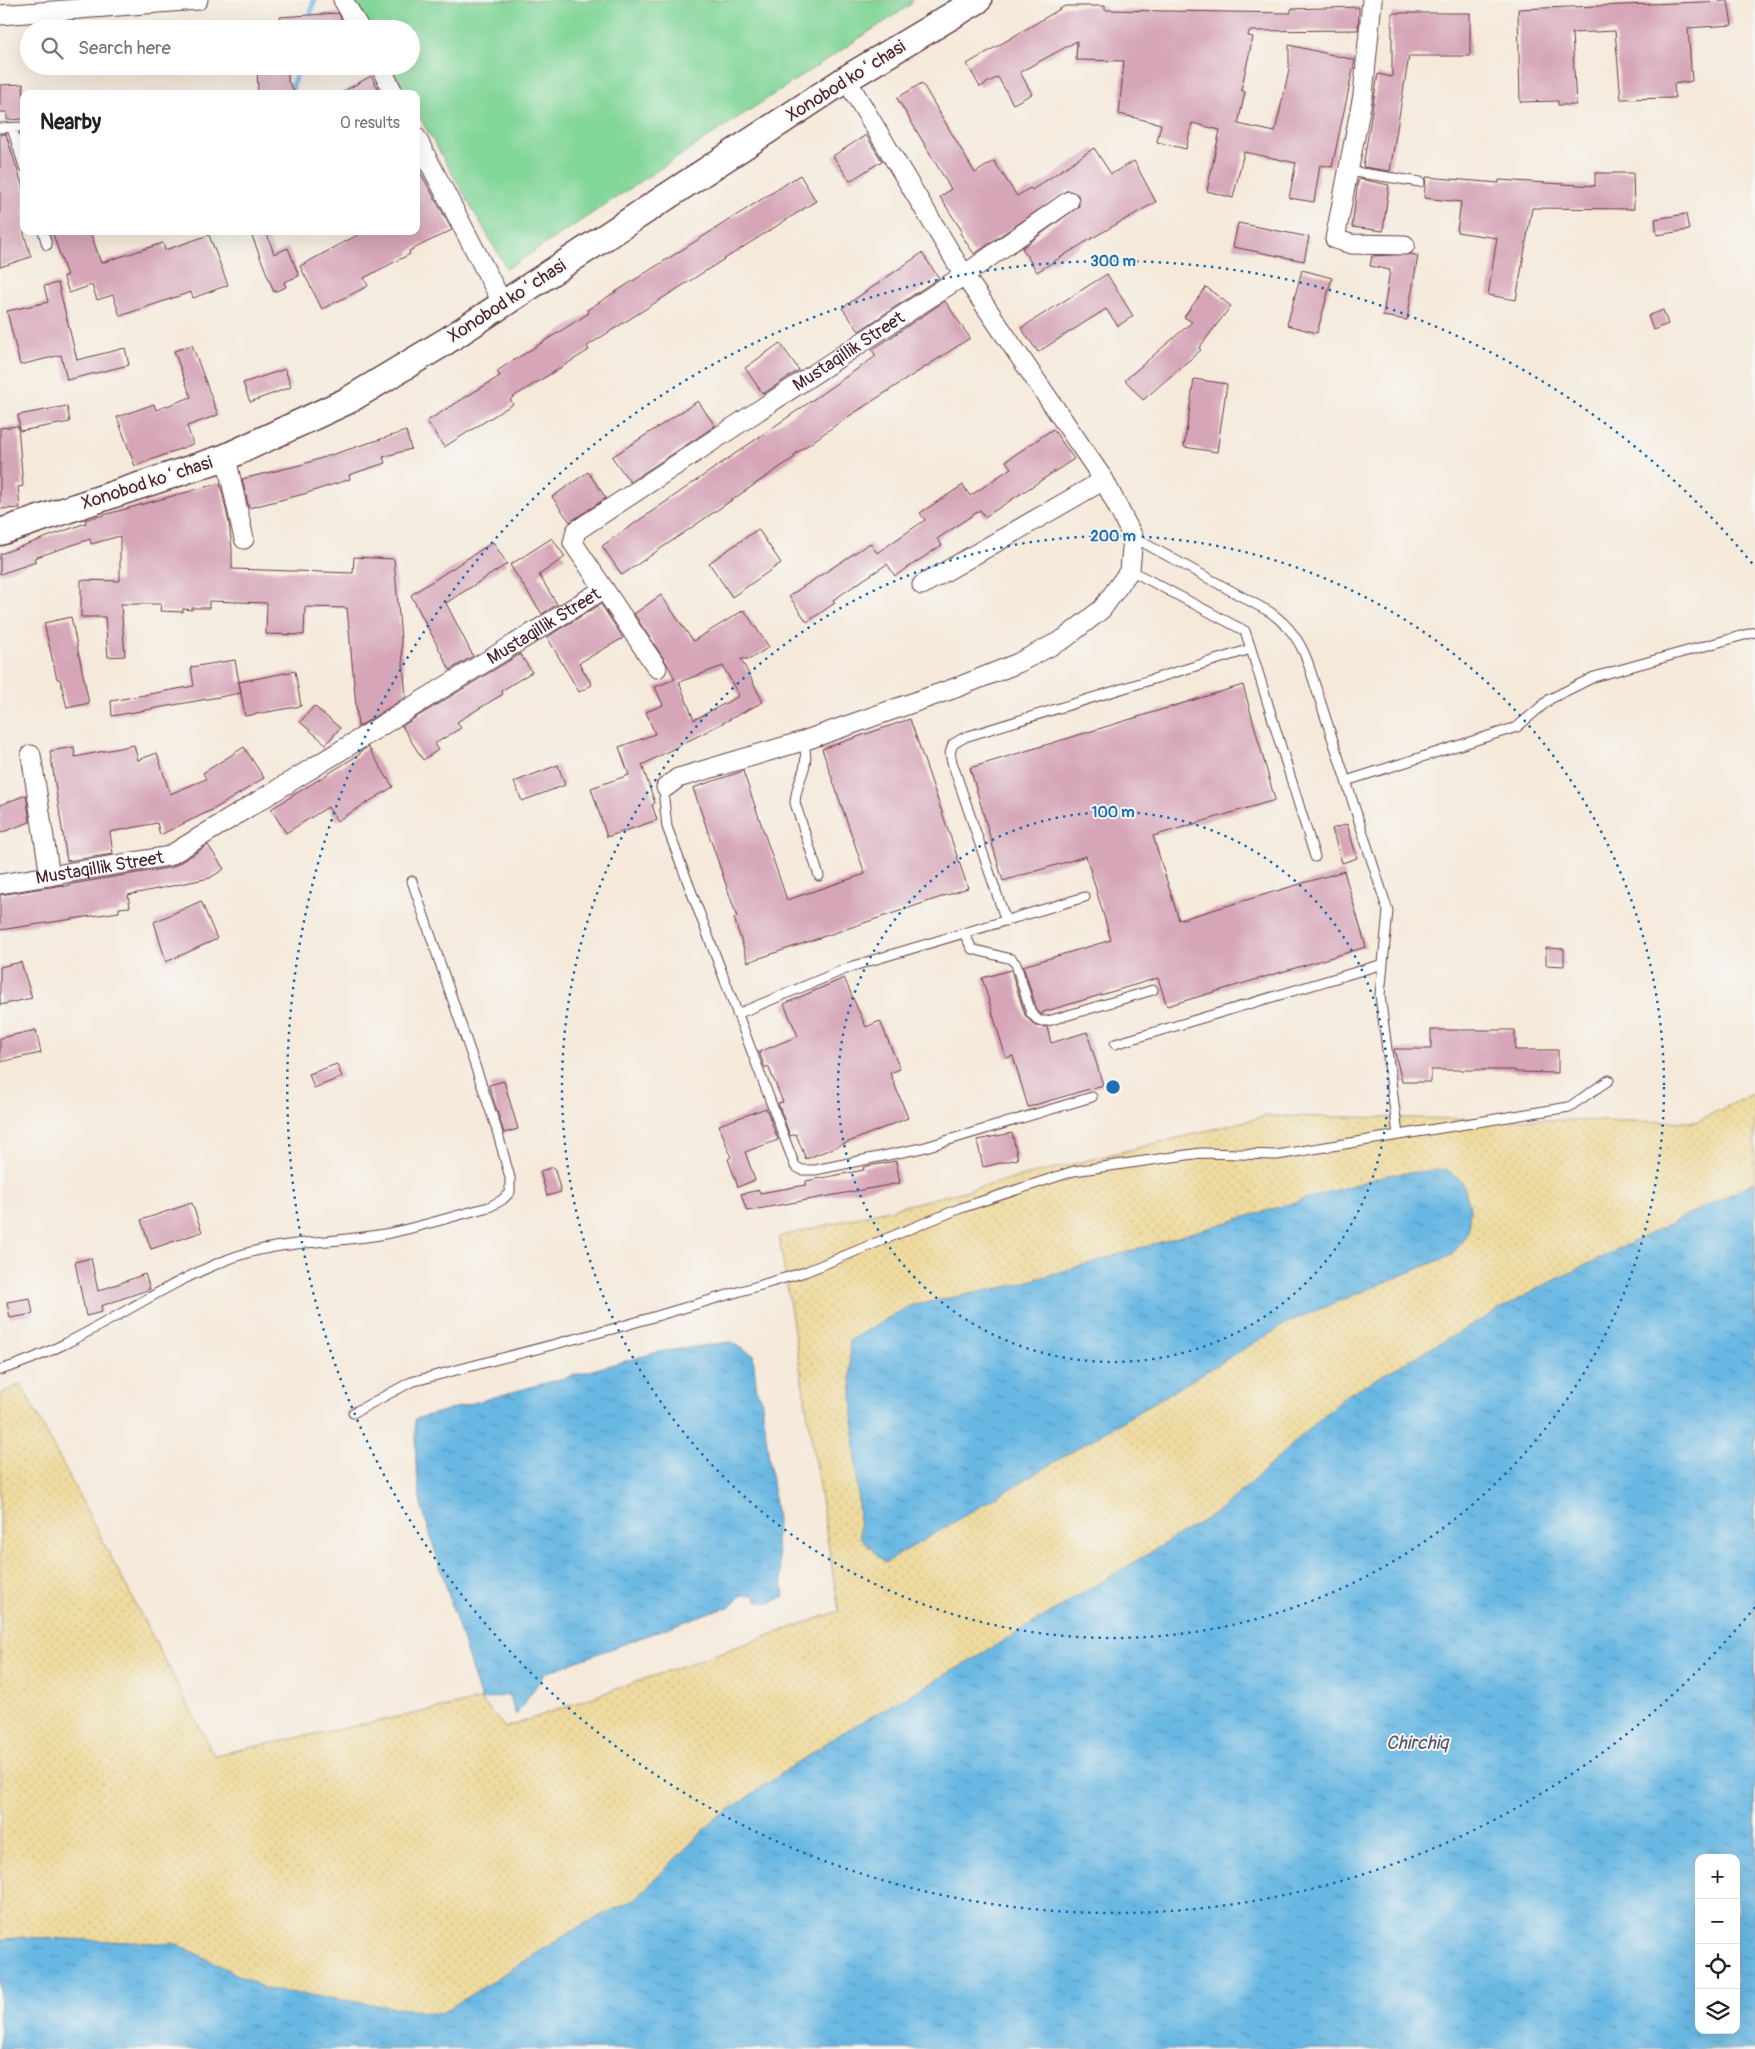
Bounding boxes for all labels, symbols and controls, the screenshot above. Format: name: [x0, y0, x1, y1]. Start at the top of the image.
search box: [20, 20, 420, 75]
icon: search: [38, 34, 66, 62]
street label: Xonobod koʻchasi: [782, 35, 910, 127]
text: Search here: [78, 36, 171, 60]
text: Nearby: [40, 109, 101, 136]
text: 0 results: [340, 113, 400, 133]
text: 300 m: [1090, 252, 1136, 271]
street label: Xonobod koʻchasi: [444, 254, 570, 348]
street label: Mustaqillik Street: [788, 306, 909, 396]
street label: Xonobod koʻchasi: [79, 451, 215, 515]
text: 200 m: [1090, 527, 1136, 546]
street label: Mustaqillik Street: [483, 582, 606, 670]
text: 100 m: [1092, 803, 1134, 822]
street label: Mustaqillik Street: [34, 845, 166, 889]
centre of rings: [1104, 1078, 1122, 1096]
water label: Chirchiq: [1386, 1731, 1450, 1755]
map controls: [1695, 1854, 1740, 2034]
button: +: [1695, 1854, 1740, 1899]
button: −: [1695, 1899, 1740, 1944]
button: locate: [1695, 1944, 1740, 1989]
button: layers: [1695, 1989, 1740, 2034]

